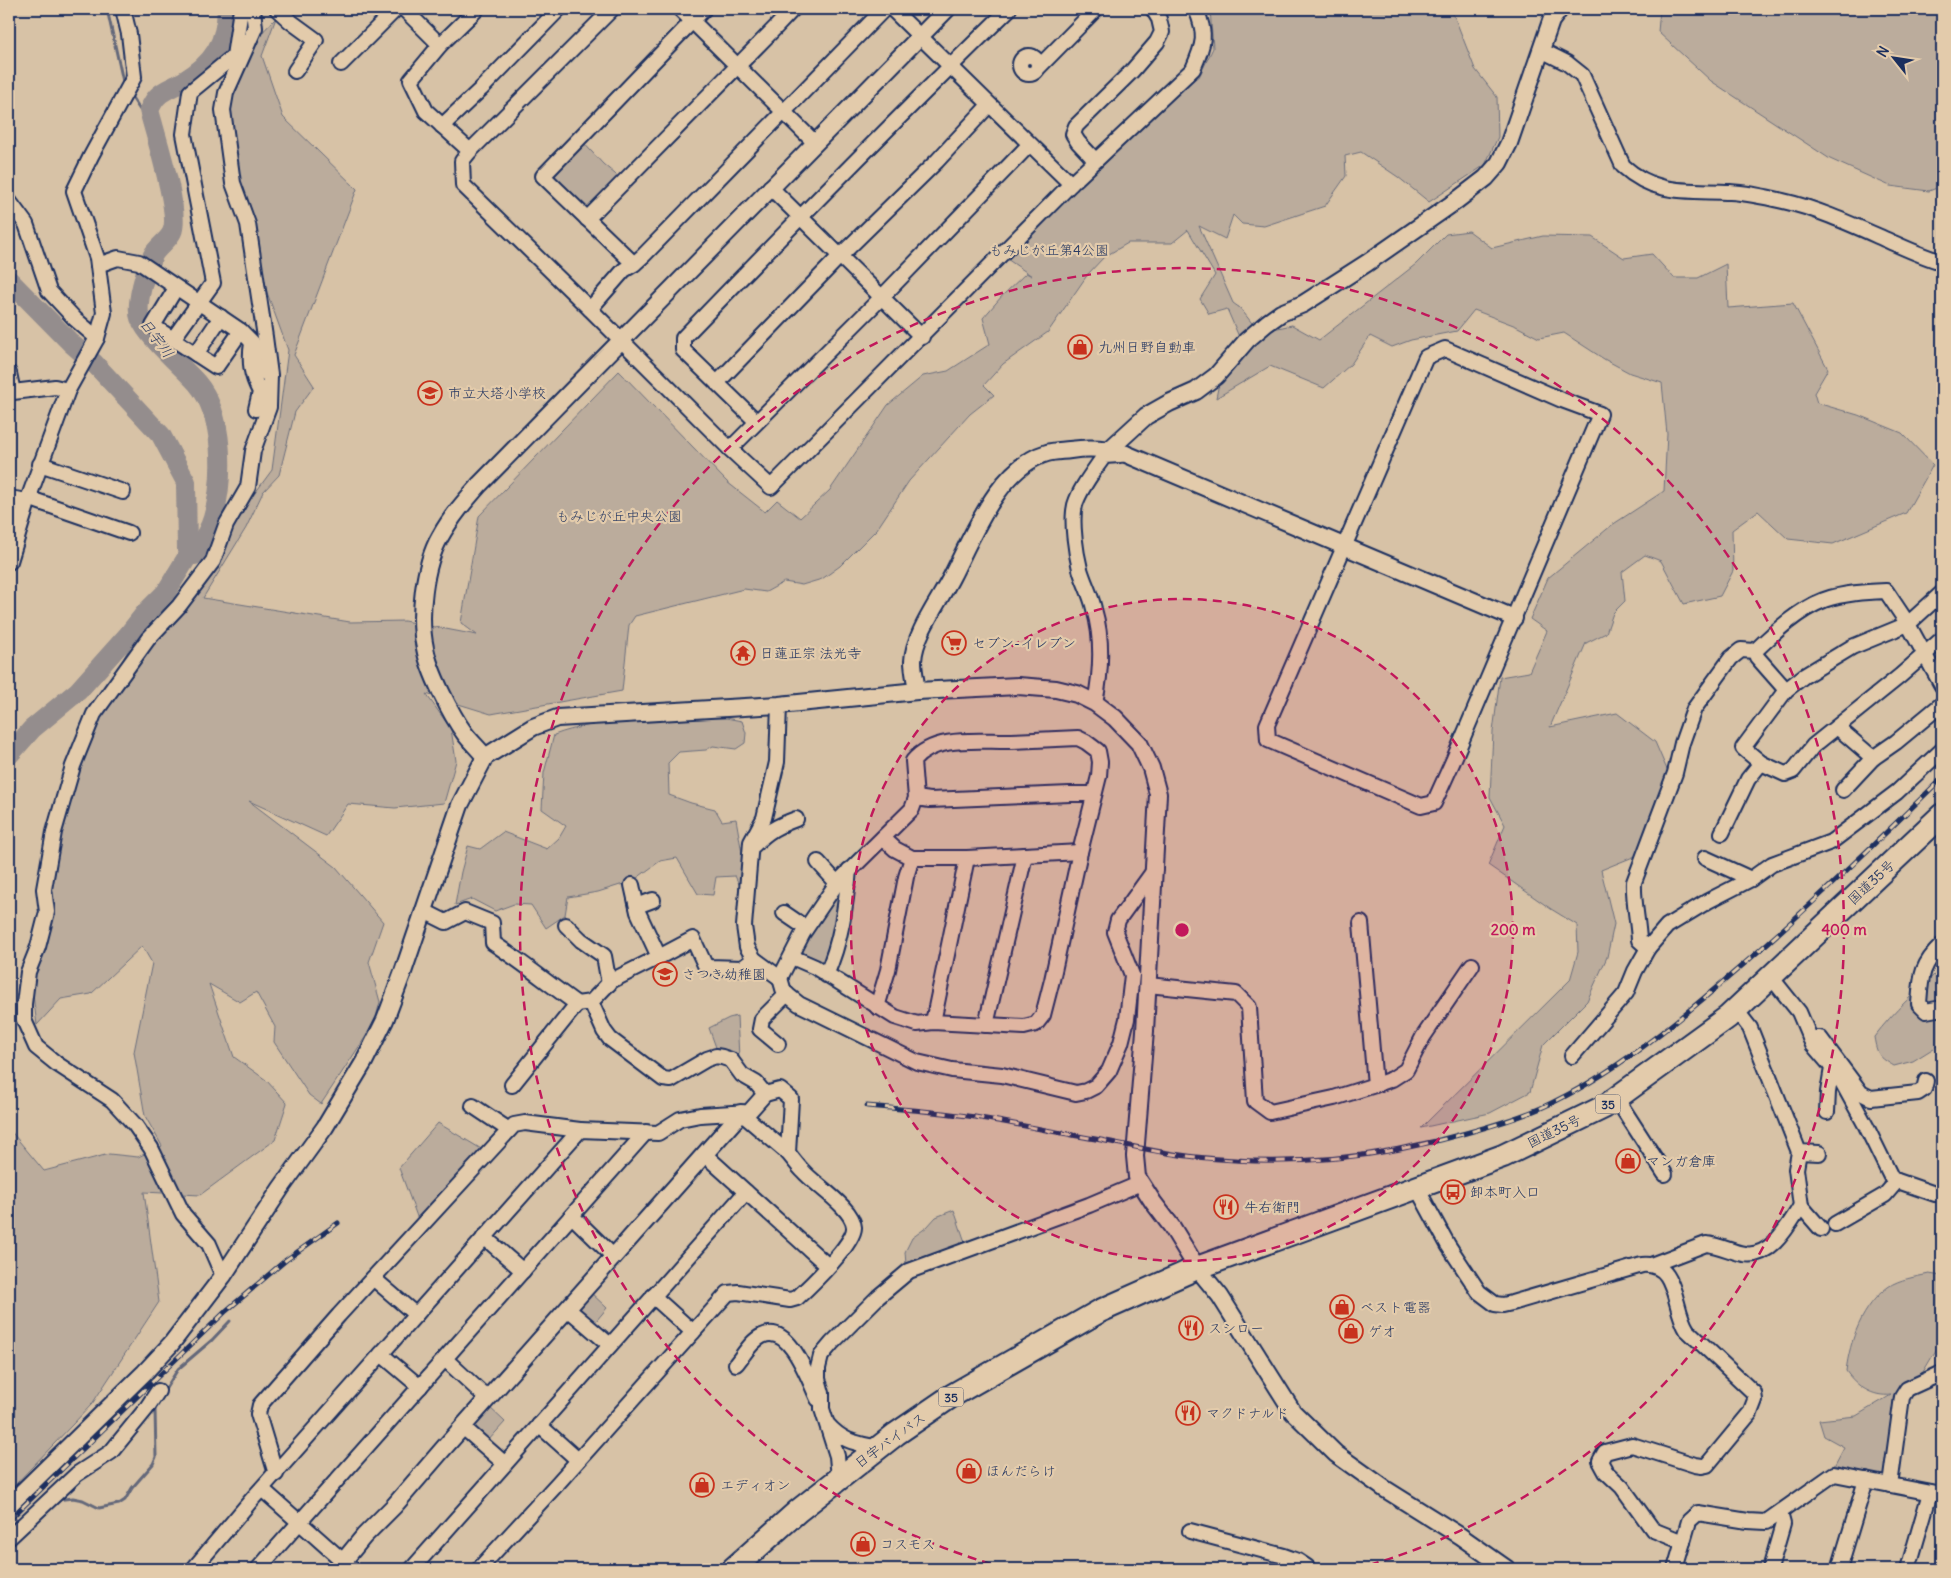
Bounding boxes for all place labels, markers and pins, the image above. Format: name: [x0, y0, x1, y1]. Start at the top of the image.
shop icon: 九州日野自動車: [1067, 334, 1093, 360]
place label: 九州日野自動車: [1098, 338, 1196, 356]
school or university icon: 市立大塔小学校: [417, 380, 443, 406]
place label: 市立大塔小学校: [448, 384, 546, 402]
supermarket icon: セブン-イレブン: [941, 630, 967, 656]
place label: セブン-イレブン: [972, 634, 1076, 652]
temple icon: 日蓮正宗 法光寺: [730, 640, 756, 666]
place label: 日蓮正宗 法光寺: [760, 644, 861, 662]
centre of rings: [1173, 921, 1191, 939]
school or university icon: さつき幼稚園: [652, 961, 678, 987]
place label: さつき幼稚園: [682, 965, 766, 983]
shop icon: マンガ倉庫: [1615, 1148, 1641, 1174]
place label: マンガ倉庫: [1646, 1152, 1716, 1170]
bus stop icon: 卸本町入口: [1440, 1179, 1466, 1205]
place label: 卸本町入口: [1470, 1183, 1540, 1201]
restaurant icon: 牛右衛門: [1213, 1194, 1239, 1220]
place label: 牛右衛門: [1244, 1198, 1300, 1216]
shop icon: ベスト電器: [1329, 1294, 1355, 1320]
place label: ベスト電器: [1360, 1298, 1431, 1316]
restaurant icon: スシロー: [1178, 1315, 1204, 1341]
shop icon: ゲオ: [1338, 1318, 1364, 1344]
place label: スシロー: [1208, 1319, 1264, 1337]
place label: ゲオ: [1368, 1322, 1396, 1340]
restaurant icon: マクドナルド: [1175, 1400, 1201, 1426]
place label: マクドナルド: [1206, 1404, 1289, 1422]
shop icon: ほんだらけ: [956, 1458, 982, 1484]
place label: ほんだらけ: [986, 1462, 1056, 1480]
shop icon: エディオン: [689, 1472, 715, 1498]
place label: エディオン: [720, 1476, 791, 1494]
shop icon: コスモス: [850, 1531, 876, 1557]
place label: コスモス: [880, 1535, 935, 1553]

